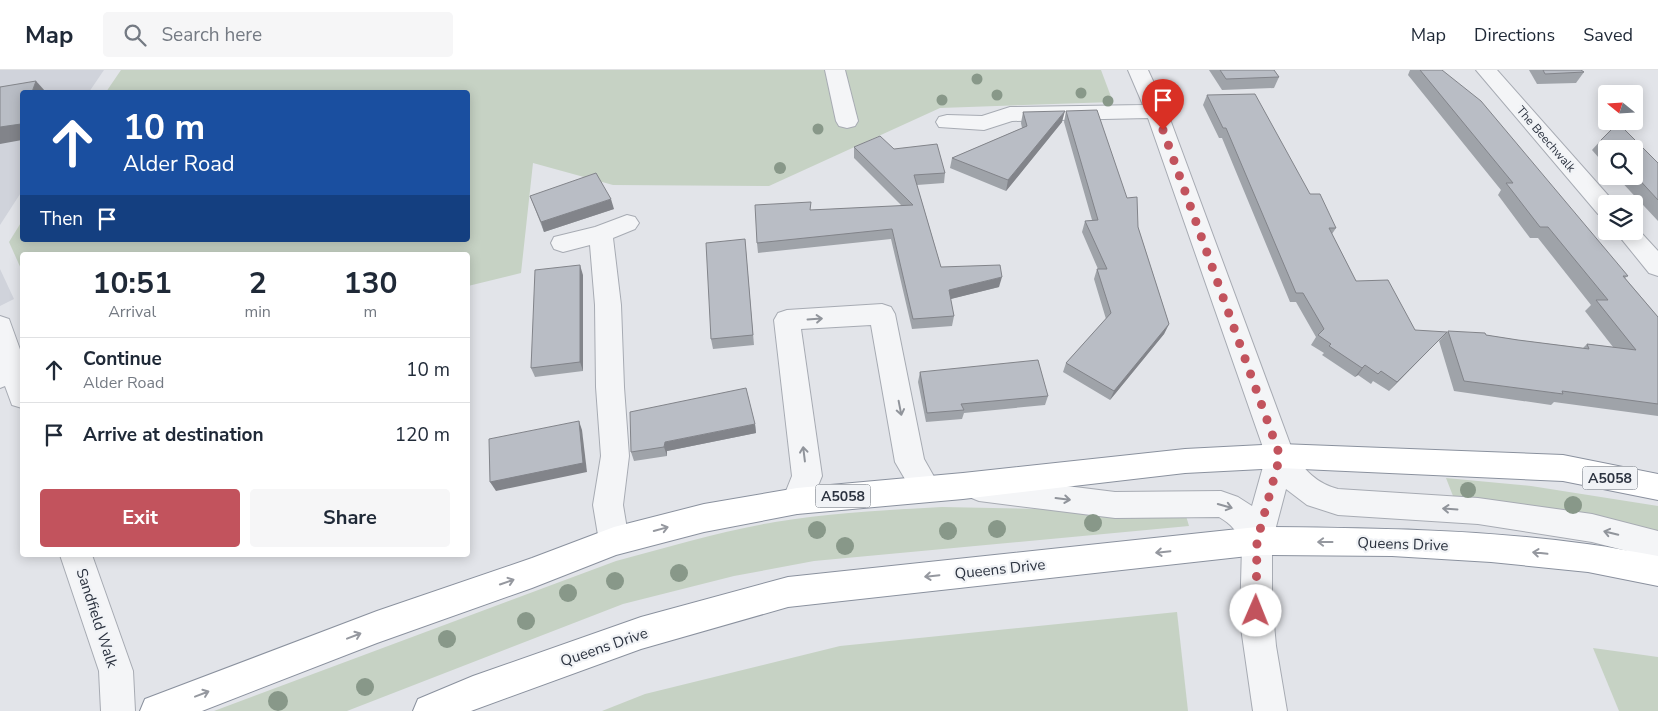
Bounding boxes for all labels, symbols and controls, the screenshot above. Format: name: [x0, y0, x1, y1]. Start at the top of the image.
search box: [103, 12, 453, 57]
text: Map: [25, 19, 73, 51]
icon: search: [121, 21, 149, 49]
text: Search here: [161, 22, 262, 48]
text: Map: [1411, 23, 1446, 47]
text: Directions: [1474, 23, 1555, 47]
text: Saved: [1583, 23, 1633, 47]
pin: [1142, 79, 1184, 130]
north arrow: [1598, 85, 1642, 130]
map controls: [1598, 85, 1643, 240]
icon: arrive: [1149, 86, 1177, 114]
street label: The Beechwalk: [1513, 103, 1580, 176]
text: 10 m: [123, 104, 205, 151]
icon: ahead: [40, 110, 105, 175]
button: search: [1598, 140, 1643, 185]
text: Alder Road: [123, 149, 235, 179]
button: layers: [1598, 195, 1643, 240]
icon: arrive: [93, 205, 121, 233]
text: Then: [40, 206, 83, 232]
text: 10:51: [93, 263, 172, 304]
text: 2: [249, 263, 267, 304]
text: 130: [343, 263, 397, 304]
text: Arrival: [108, 301, 156, 323]
text: min: [244, 301, 271, 323]
text: m: [364, 301, 377, 323]
one-way arrow: [806, 314, 822, 323]
text: Continue: [83, 346, 162, 372]
icon: ahead: [40, 356, 68, 384]
text: 10 m: [406, 357, 450, 383]
text: Alder Road: [83, 372, 164, 394]
one-way arrow: [895, 400, 905, 416]
icon: arrive: [40, 421, 68, 449]
text: Arrive at destination: [83, 422, 264, 448]
text: 120 m: [395, 422, 450, 448]
one-way arrow: [799, 446, 809, 462]
road number: A5058: [1582, 466, 1638, 489]
road number: A5058: [816, 484, 870, 508]
button: Exit: [40, 489, 240, 547]
button: Share: [250, 489, 450, 547]
one-way arrow: [1055, 494, 1071, 504]
one-way arrow: [1216, 502, 1232, 511]
one-way arrow: [1442, 505, 1458, 514]
one-way arrow: [653, 524, 669, 533]
one-way arrow: [1603, 528, 1619, 537]
street label: Queens Drive: [1357, 532, 1449, 556]
one-way arrow: [1317, 537, 1334, 547]
one-way arrow: [1155, 547, 1171, 557]
one-way arrow: [1532, 548, 1548, 558]
street label: Queens Drive: [954, 554, 1046, 584]
street label: Sandfield Walk: [72, 566, 123, 671]
one-way arrow: [924, 571, 940, 581]
one-way arrow: [499, 577, 515, 586]
position arrow: [1229, 584, 1281, 636]
street label: Queens Drive: [558, 623, 650, 671]
one-way arrow: [346, 631, 361, 640]
one-way arrow: [194, 689, 210, 698]

